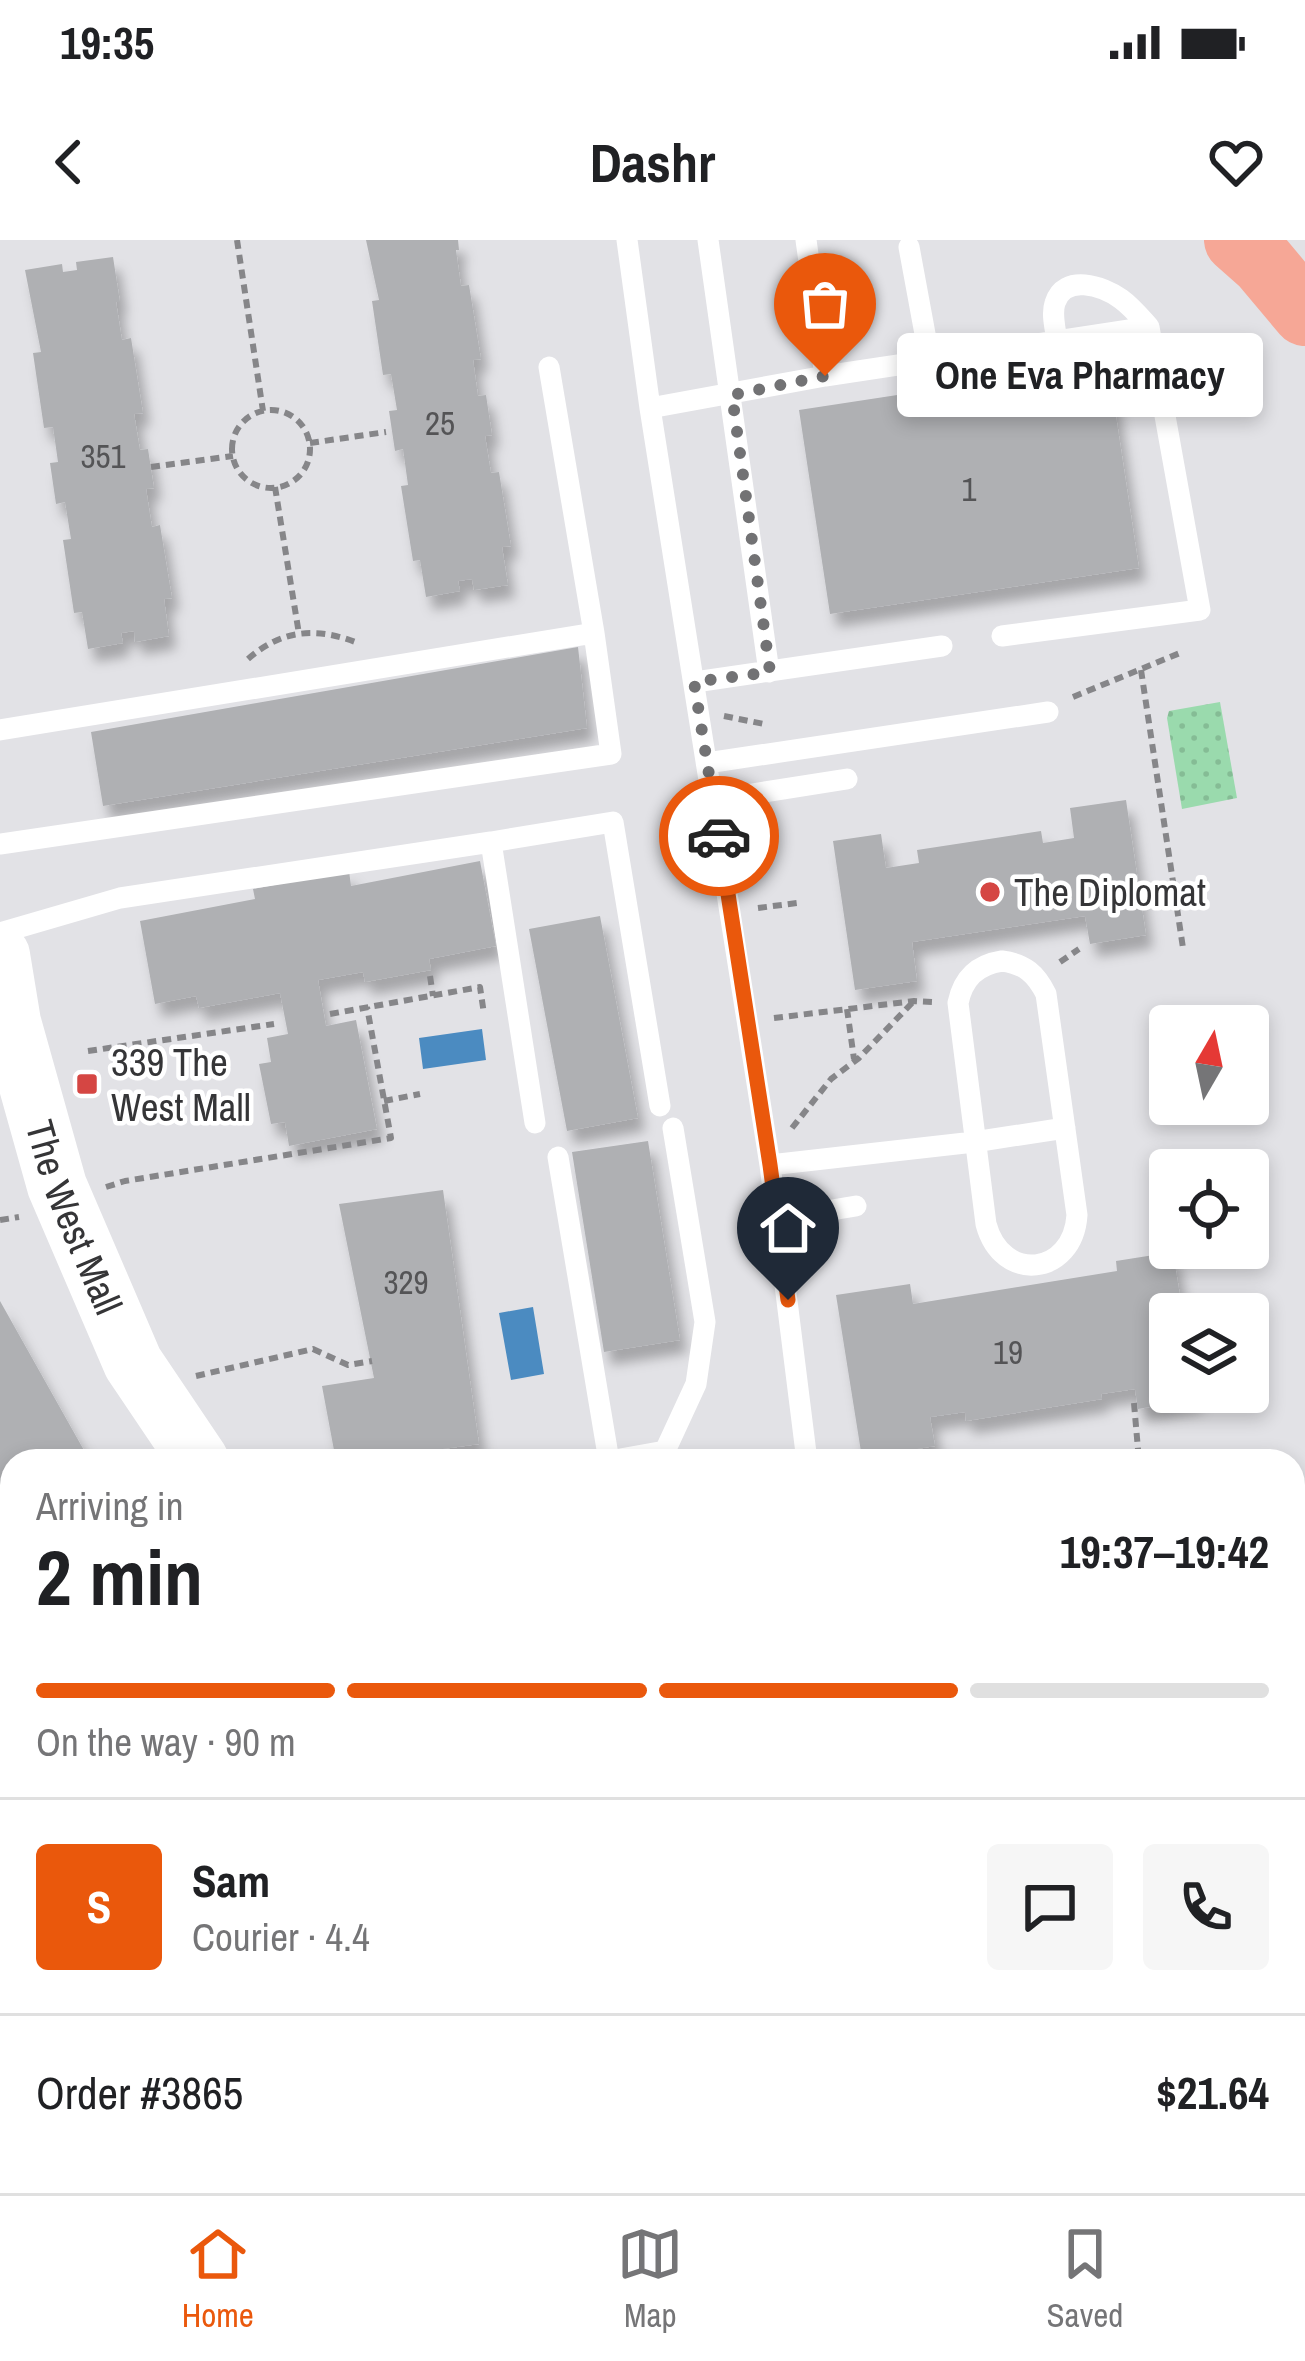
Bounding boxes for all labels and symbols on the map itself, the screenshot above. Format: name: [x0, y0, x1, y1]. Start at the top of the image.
pin: [774, 253, 876, 376]
callout: One Eva Pharmacy: [897, 334, 1263, 418]
house number: 25: [425, 401, 455, 445]
house number: 351: [80, 434, 126, 478]
house number: 1: [961, 467, 977, 511]
courier: [659, 776, 779, 896]
place label: The Diplomat: [1014, 866, 1206, 918]
marker: The Diplomat: [977, 879, 1003, 905]
north arrow: [1149, 1005, 1269, 1125]
place label: 339 The West Mall: [111, 1036, 251, 1133]
marker: 339 The West Mall: [74, 1071, 100, 1097]
street label: The West Mall: [14, 1114, 135, 1322]
pin: [737, 1177, 839, 1300]
house number: 329: [383, 1260, 429, 1304]
house number: 19: [993, 1330, 1023, 1374]

